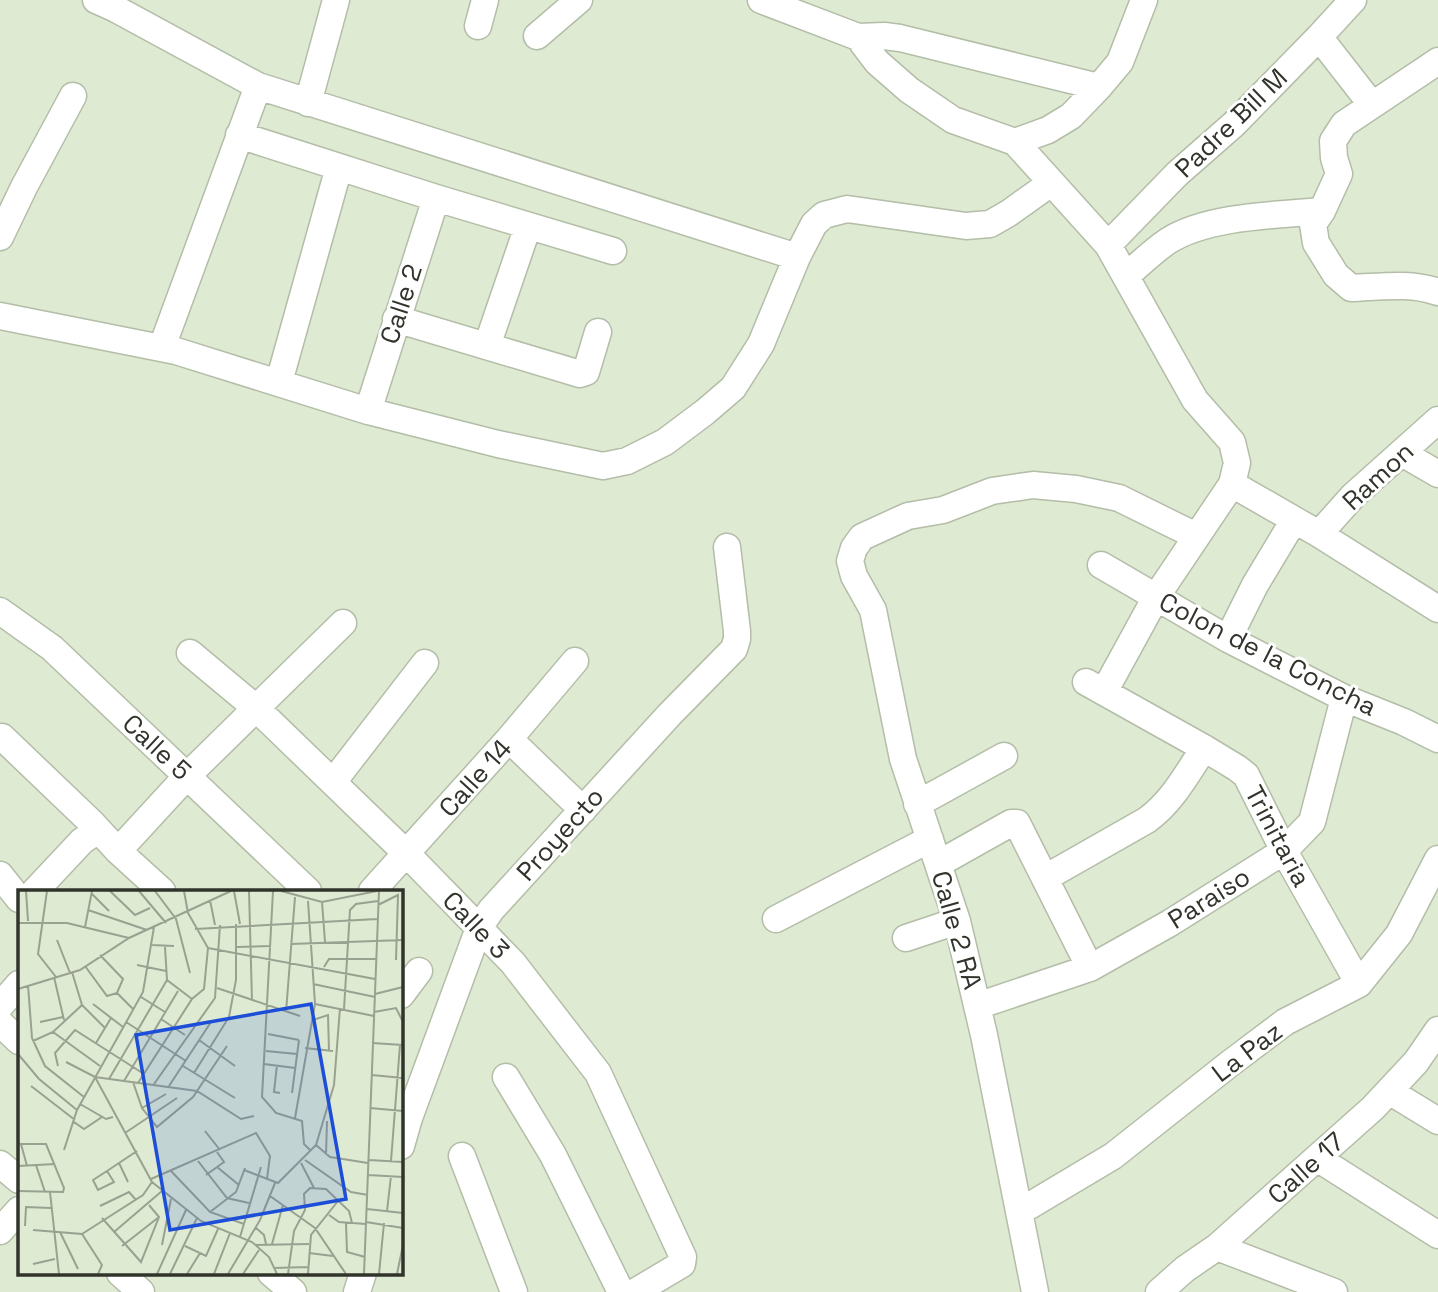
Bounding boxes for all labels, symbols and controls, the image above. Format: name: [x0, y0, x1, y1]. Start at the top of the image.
street label: Padre Bill M: [1168, 61, 1294, 185]
street label: Calle 2: [372, 260, 430, 348]
street label: Ramon: [1335, 434, 1421, 518]
street label: Colon de la Concha: [1153, 584, 1383, 724]
street label: Calle 5: [115, 707, 199, 787]
street label: Calle 14: [431, 732, 519, 824]
street label: Proyecto: [509, 780, 611, 888]
street label: Trinitaria: [1237, 780, 1319, 892]
street label: Paraiso: [1162, 860, 1256, 936]
street label: Calle 2 RA: [924, 867, 990, 993]
street label: Calle 3: [435, 884, 517, 966]
inset map: [18, 890, 402, 1274]
street label: La Paz: [1205, 1014, 1289, 1090]
street label: Calle 17: [1260, 1125, 1352, 1211]

